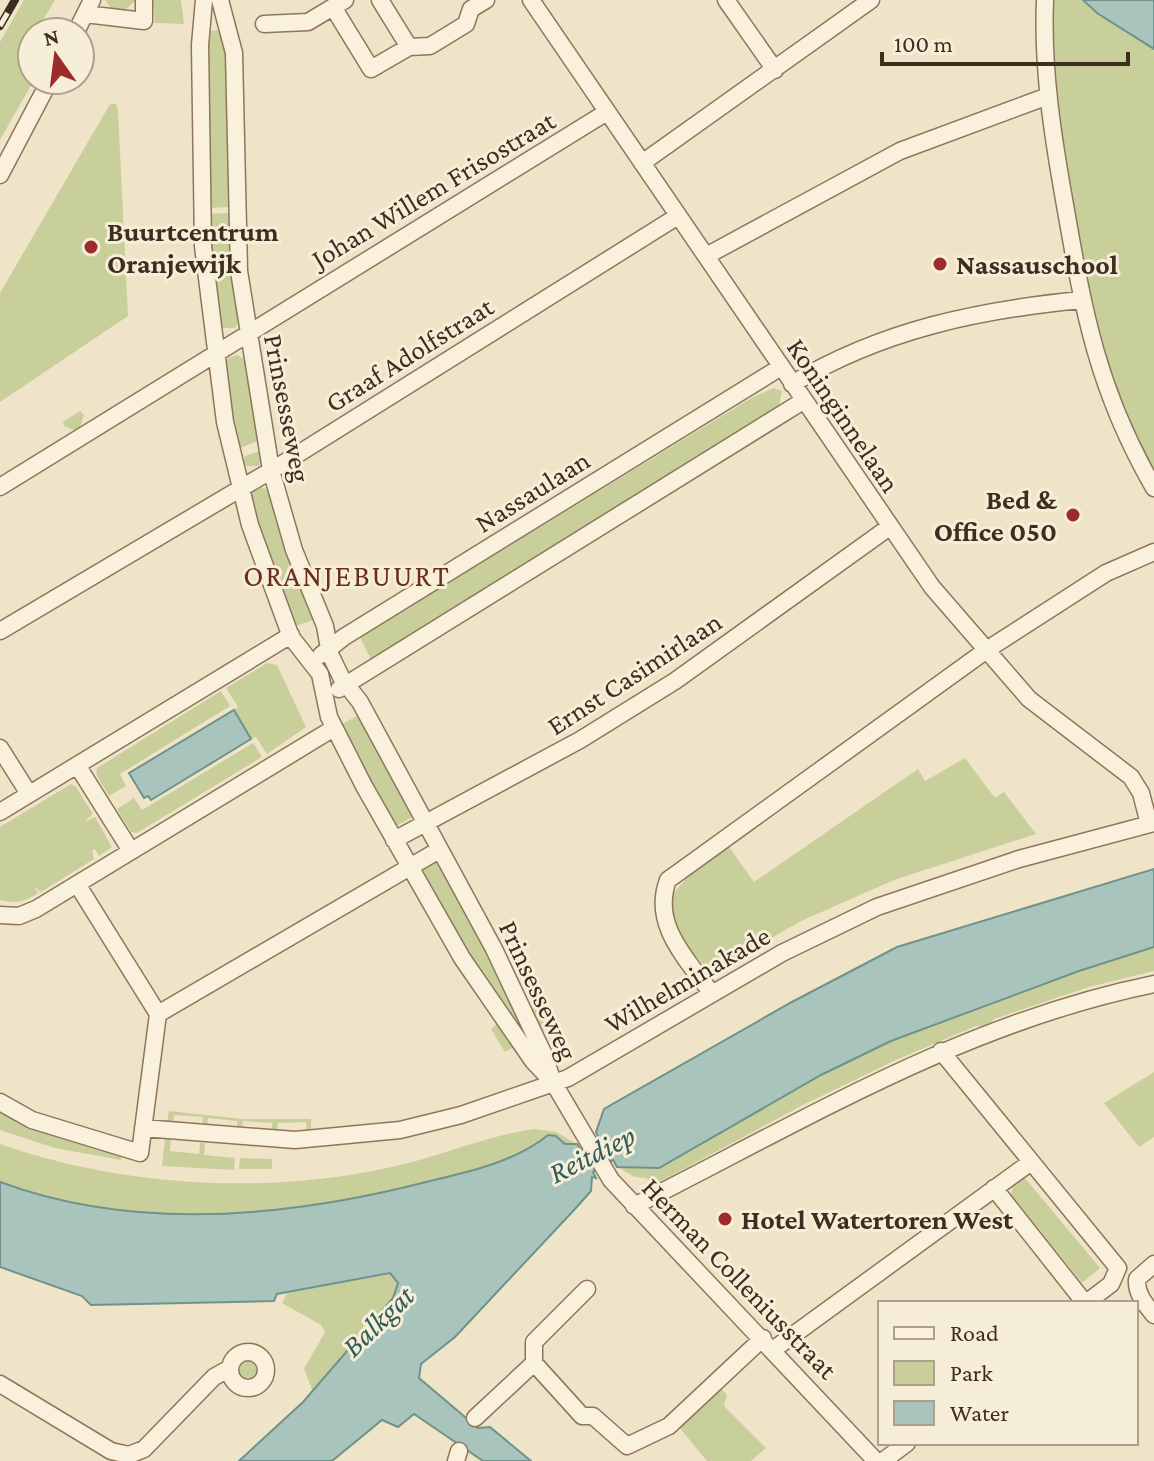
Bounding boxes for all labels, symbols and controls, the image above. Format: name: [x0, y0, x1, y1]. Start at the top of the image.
north arrow: [16, 16, 96, 96]
scale bar: [882, 16, 1128, 66]
text: N: [41, 23, 62, 51]
text: 100 m: [894, 30, 953, 57]
street label: Johan Willem Frisostraat: [303, 104, 561, 276]
place label: Buurtcentrum Oranjewijk: [107, 216, 279, 279]
marker: Buurtcentrum Oranjewijk: [82, 238, 100, 256]
place label: Nassauschool: [956, 249, 1118, 280]
marker: Nassauschool: [931, 255, 949, 273]
street label: Graaf Adolfstraat: [320, 290, 499, 418]
street label: Prinsesseweg: [258, 331, 317, 485]
street label: Koninginnelaan: [781, 333, 906, 498]
street label: Nassaulaan: [469, 444, 595, 539]
place label: Bed & Office 050: [934, 484, 1058, 547]
marker: Bed & Office 050: [1064, 506, 1082, 524]
district label: ORANJEBUURT: [243, 559, 451, 592]
street label: Ernst Casimirlaan: [541, 606, 727, 741]
street label: Prinsesseweg: [493, 916, 585, 1065]
street label: Wilhelminakade: [599, 920, 775, 1039]
water label: Reitdiep: [543, 1118, 641, 1190]
street label: Herman Colleniusstraat: [636, 1172, 844, 1386]
place label: Hotel Watertoren West: [741, 1204, 1014, 1235]
marker: Hotel Watertoren West: [716, 1210, 734, 1228]
water label: Balkgat: [335, 1278, 422, 1363]
legend: [878, 1301, 1138, 1445]
text: Road: [950, 1319, 999, 1346]
text: Park: [950, 1359, 993, 1386]
text: Water: [950, 1399, 1009, 1426]

